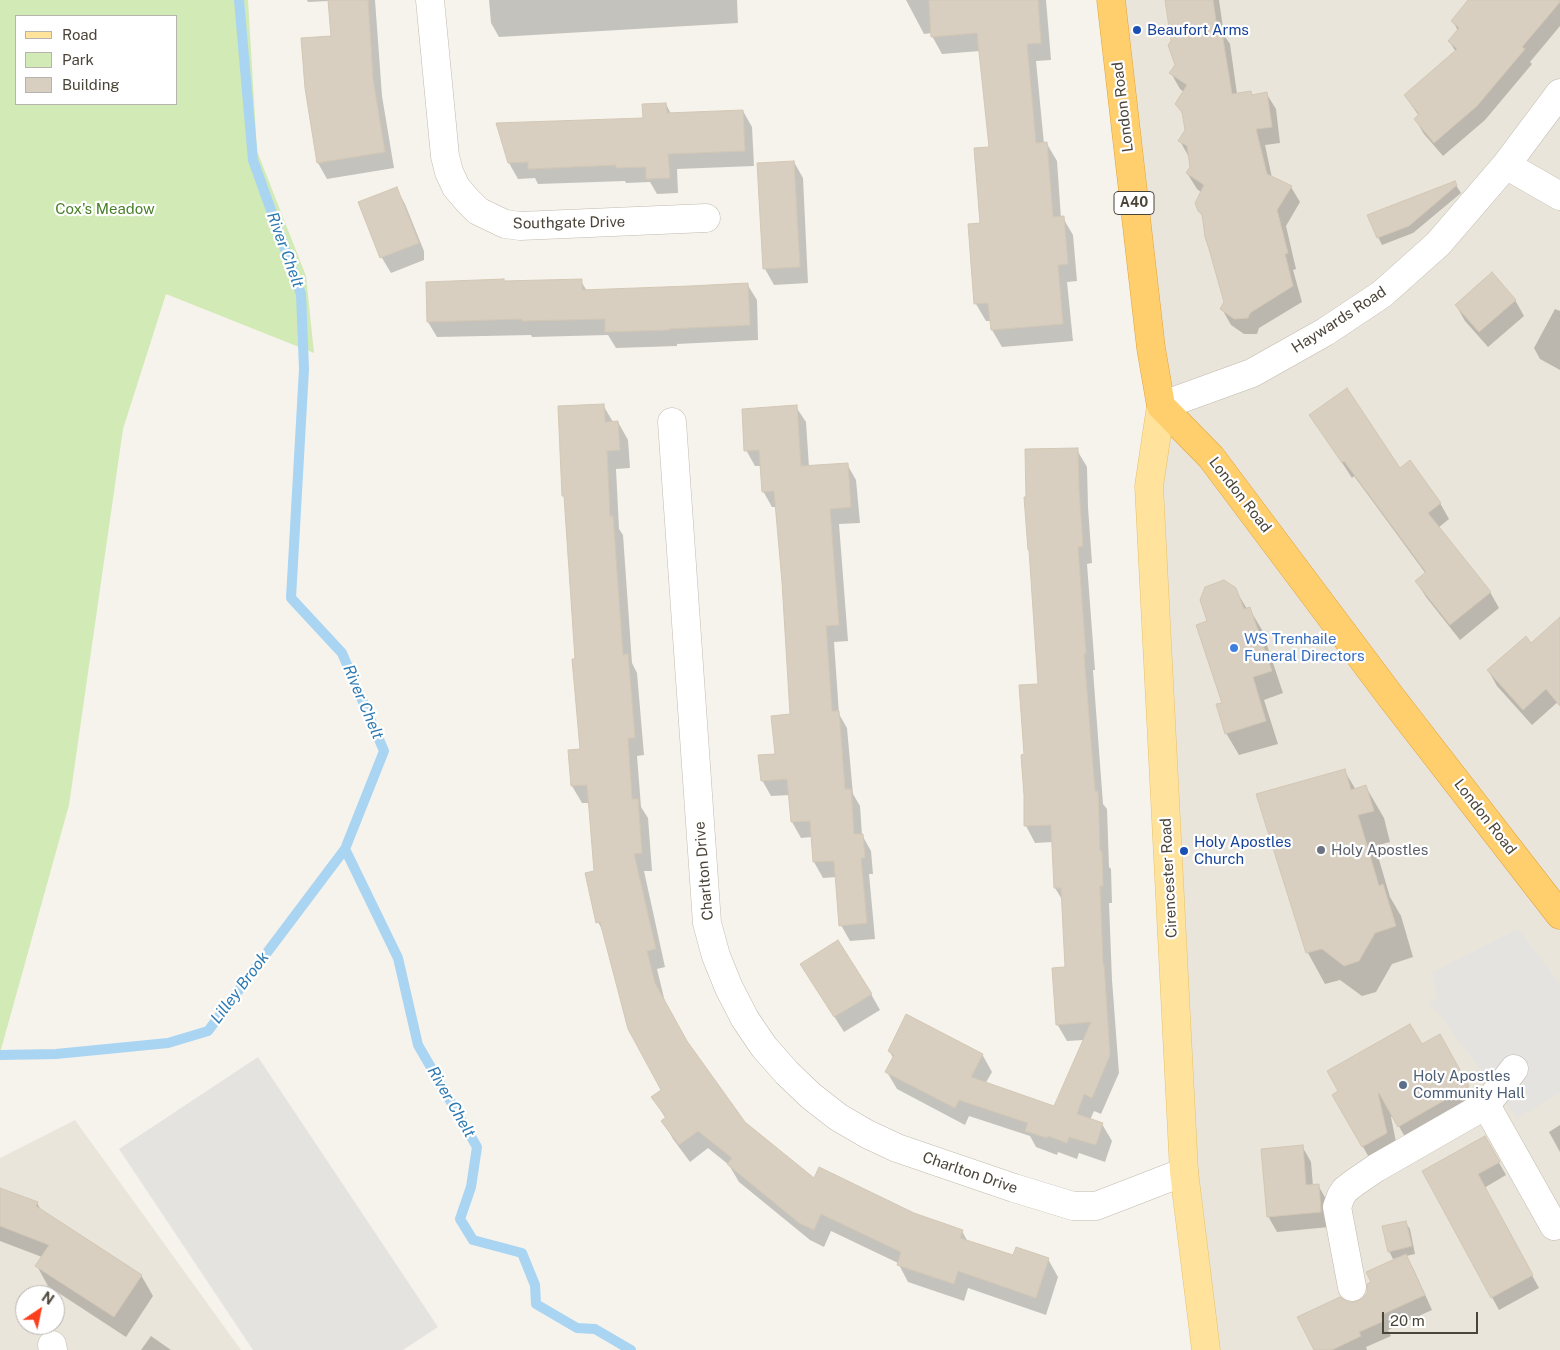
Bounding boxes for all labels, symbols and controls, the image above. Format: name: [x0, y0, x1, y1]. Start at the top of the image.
legend: [15, 15, 178, 105]
place label: Beaufort Arms: [1147, 21, 1249, 39]
marker: Beaufort Arms: [1131, 24, 1143, 36]
text: Road: [62, 26, 98, 43]
text: Park: [62, 51, 94, 68]
street label: London Road: [1109, 61, 1137, 153]
text: Building: [62, 76, 120, 93]
road number: A40: [1114, 192, 1154, 214]
park label: Cox's Meadow: [55, 200, 155, 218]
water label: River Chelt: [262, 210, 308, 290]
street label: Southgate Drive: [513, 213, 625, 233]
street label: Haywards Road: [1288, 283, 1390, 357]
street label: London Road: [1205, 454, 1275, 536]
place label: WS Trenhaile Funeral Directors: [1244, 630, 1365, 665]
marker: WS Trenhaile Funeral Directors: [1228, 642, 1240, 654]
water label: River Chelt: [339, 662, 387, 742]
street label: London Road: [1450, 776, 1520, 858]
street label: Cirencester Road: [1157, 818, 1181, 938]
street label: Charlton Drive: [691, 821, 717, 921]
place label: Holy Apostles Church: [1194, 833, 1291, 868]
place label: Holy Apostles: [1331, 841, 1428, 859]
marker: Holy Apostles: [1315, 844, 1327, 856]
marker: Holy Apostles Church: [1178, 845, 1190, 857]
water label: Lilley Brook: [207, 948, 273, 1028]
water label: River Chelt: [423, 1063, 479, 1141]
place label: Holy Apostles Community Hall: [1413, 1067, 1525, 1102]
marker: Holy Apostles Community Hall: [1397, 1079, 1409, 1091]
street label: Charlton Drive: [920, 1148, 1020, 1198]
north arrow: [15, 1285, 65, 1335]
text: N: [39, 1289, 57, 1308]
scale bar: [1385, 1302, 1481, 1334]
text: 20 m: [1390, 1312, 1425, 1329]

